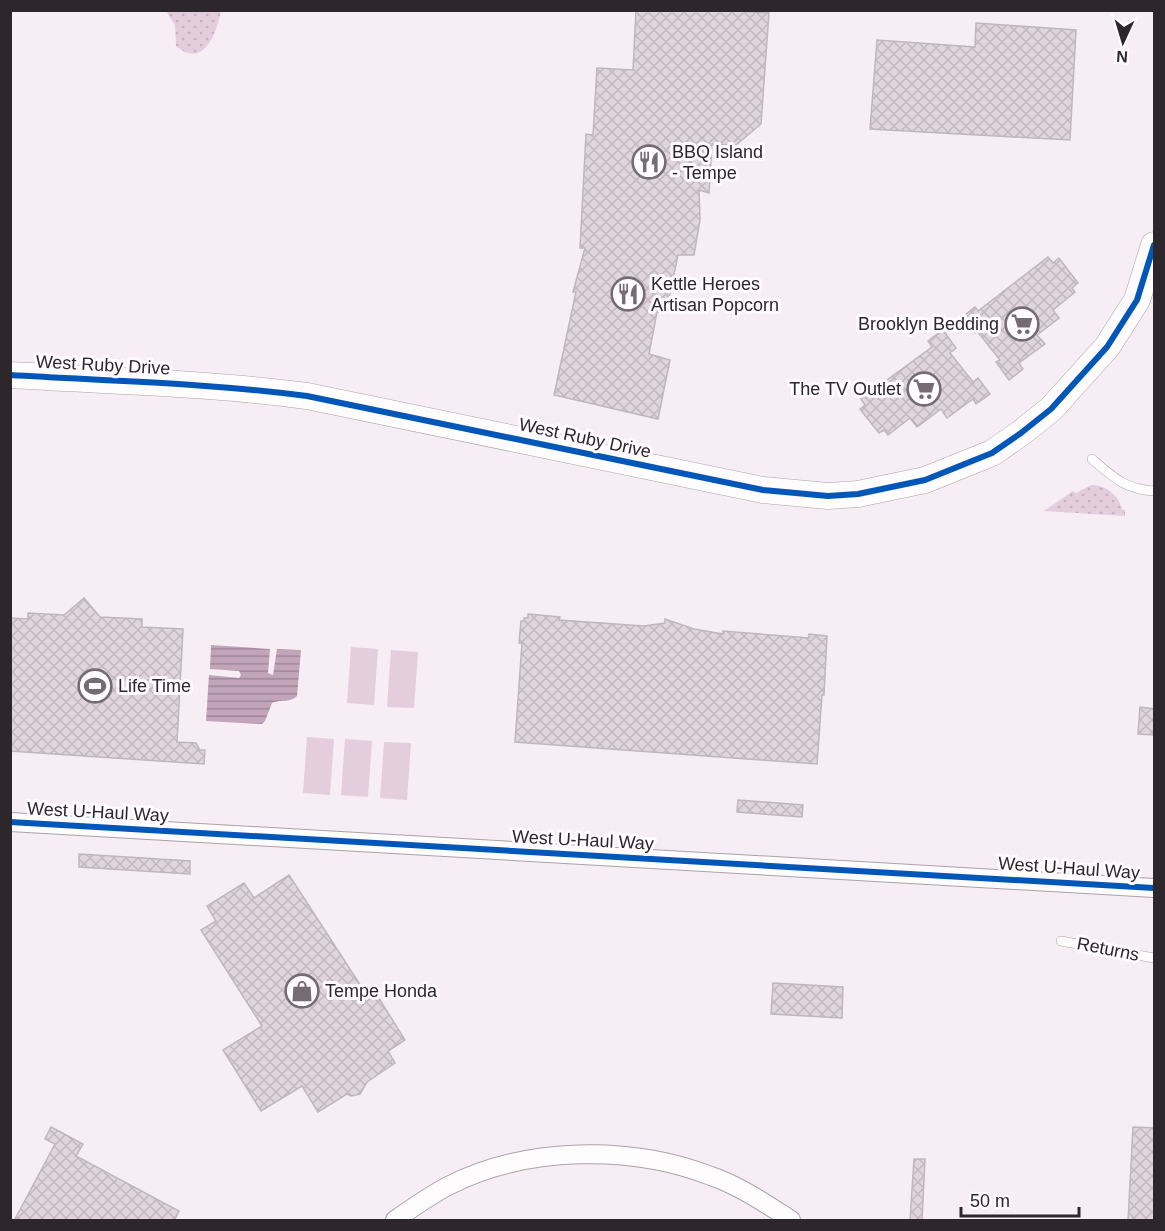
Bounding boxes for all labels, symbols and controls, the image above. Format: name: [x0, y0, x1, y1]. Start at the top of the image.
north arrow: [1093, 12, 1153, 72]
text: N: [1116, 48, 1128, 65]
place label: BBQ Island - Tempe: [672, 142, 763, 183]
restaurant icon: BBQ Island - Tempe: [631, 144, 667, 180]
place label: Kettle Heroes Artisan Popcorn: [651, 274, 779, 315]
restaurant icon: Kettle Heroes Artisan Popcorn: [610, 276, 646, 312]
supermarket icon: Brooklyn Bedding: [1004, 306, 1040, 342]
place label: Brooklyn Bedding: [858, 314, 999, 334]
street label: West Ruby Drive: [35, 351, 171, 379]
supermarket icon: The TV Outlet: [906, 371, 942, 407]
place label: The TV Outlet: [789, 379, 901, 399]
street label: West Ruby Drive: [517, 414, 653, 462]
sports icon: Life Time: [77, 668, 113, 704]
place label: Life Time: [118, 676, 191, 696]
street label: West U-Haul Way: [27, 798, 169, 826]
street label: West U-Haul Way: [512, 826, 654, 854]
street label: West U-Haul Way: [997, 853, 1141, 883]
street label: Returns: [1075, 933, 1141, 965]
shop icon: Tempe Honda: [284, 973, 320, 1009]
place label: Tempe Honda: [325, 981, 438, 1001]
scale bar: [961, 1180, 1080, 1218]
text: 50 m: [970, 1191, 1010, 1211]

